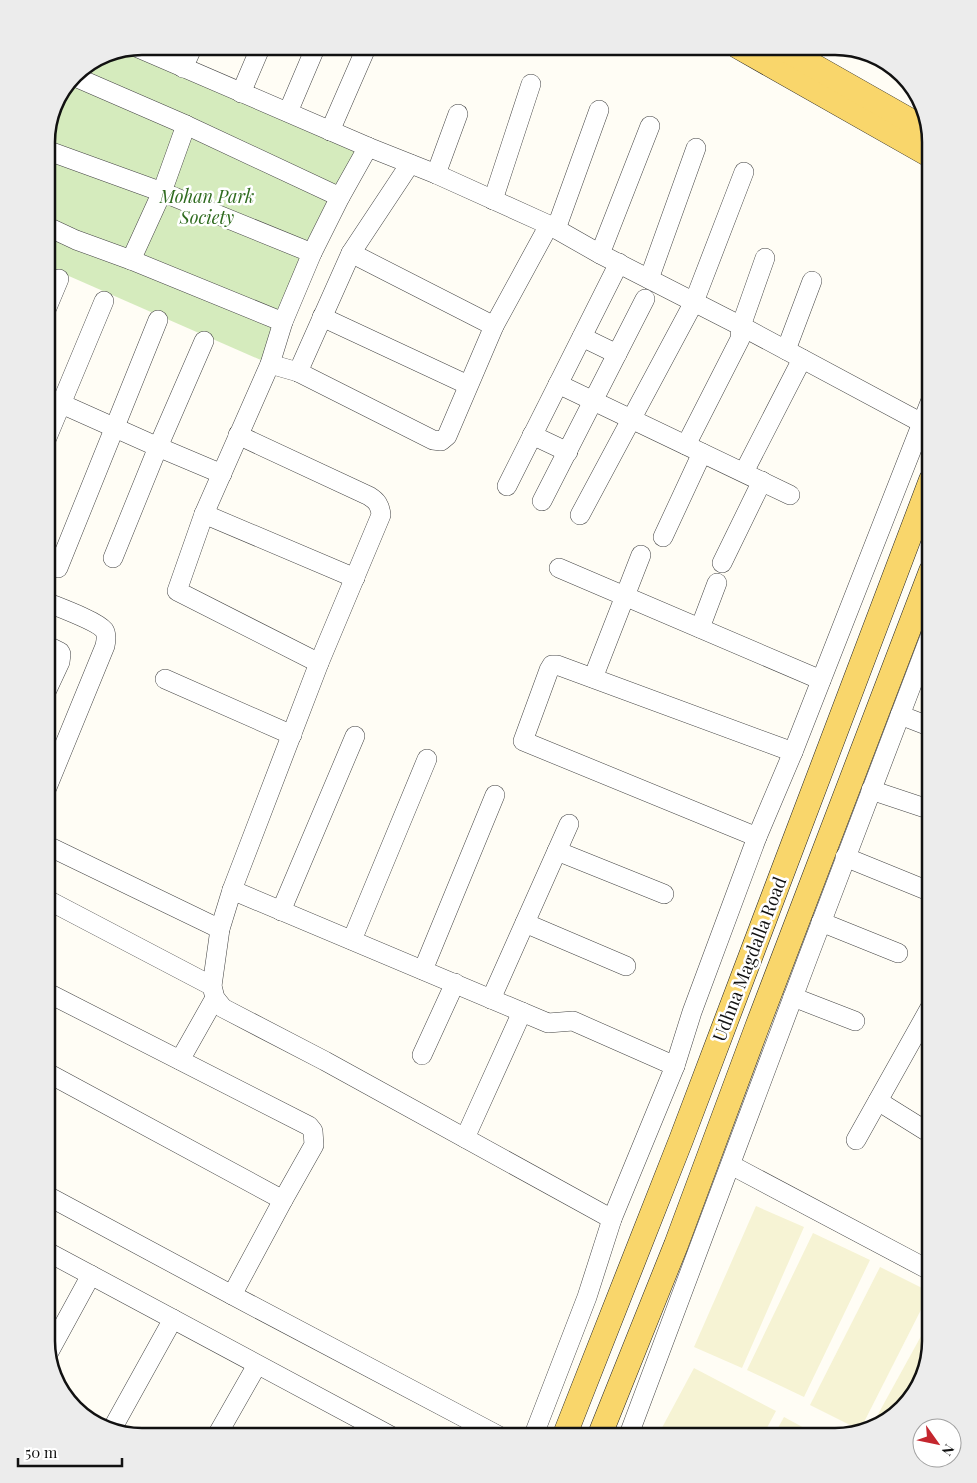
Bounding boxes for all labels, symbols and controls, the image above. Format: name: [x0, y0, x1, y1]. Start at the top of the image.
park label: Mohan Park Society: [159, 184, 254, 229]
street label: Udhna Magdalla Road: [707, 873, 792, 1045]
north arrow: [912, 1418, 962, 1468]
scale bar: [18, 1436, 121, 1468]
text: N: [938, 1441, 959, 1460]
text: 50 m: [25, 1442, 58, 1462]

